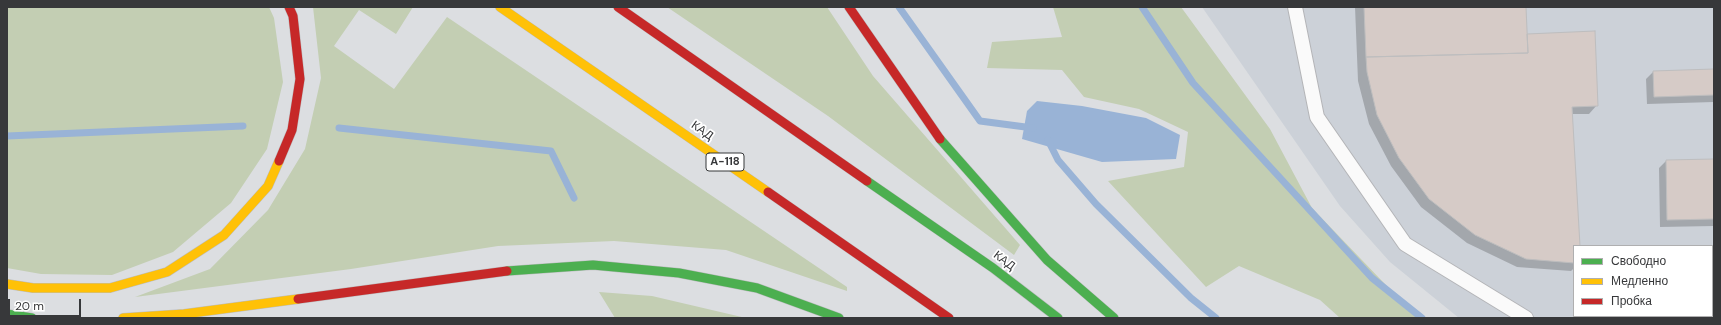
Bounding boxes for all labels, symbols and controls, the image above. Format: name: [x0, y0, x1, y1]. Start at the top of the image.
street label: КАД: [688, 118, 716, 144]
road number: А-118: [706, 153, 744, 171]
legend: [1573, 245, 1713, 317]
street label: КАД: [990, 248, 1018, 274]
text: Свободно: [1611, 253, 1666, 269]
text: Медленно: [1611, 273, 1668, 289]
scale bar: [10, 291, 83, 317]
text: Пробка: [1611, 293, 1652, 309]
text: 20 m: [15, 298, 44, 314]

